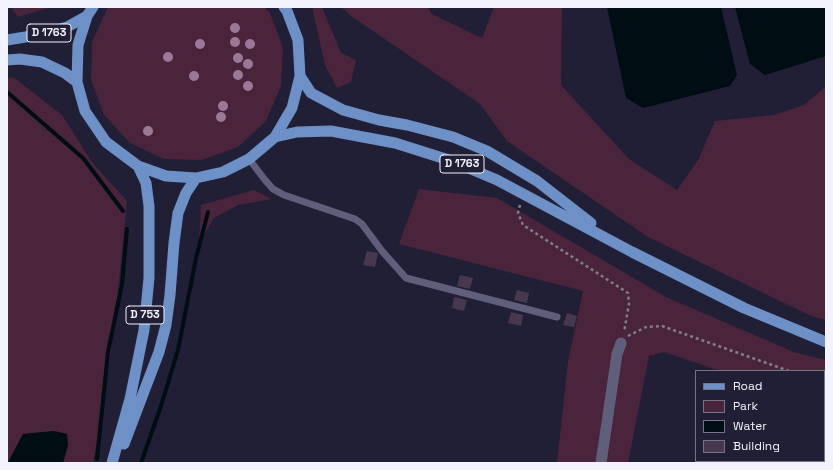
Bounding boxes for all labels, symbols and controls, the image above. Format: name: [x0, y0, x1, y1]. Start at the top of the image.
road number: D 1763: [27, 24, 71, 42]
road number: D 1763: [440, 155, 484, 173]
road number: D 753: [126, 306, 164, 324]
legend: [695, 370, 825, 462]
text: Road: [733, 378, 762, 394]
text: Park: [733, 398, 758, 414]
text: Water: [733, 418, 767, 434]
text: Building: [733, 438, 780, 454]

